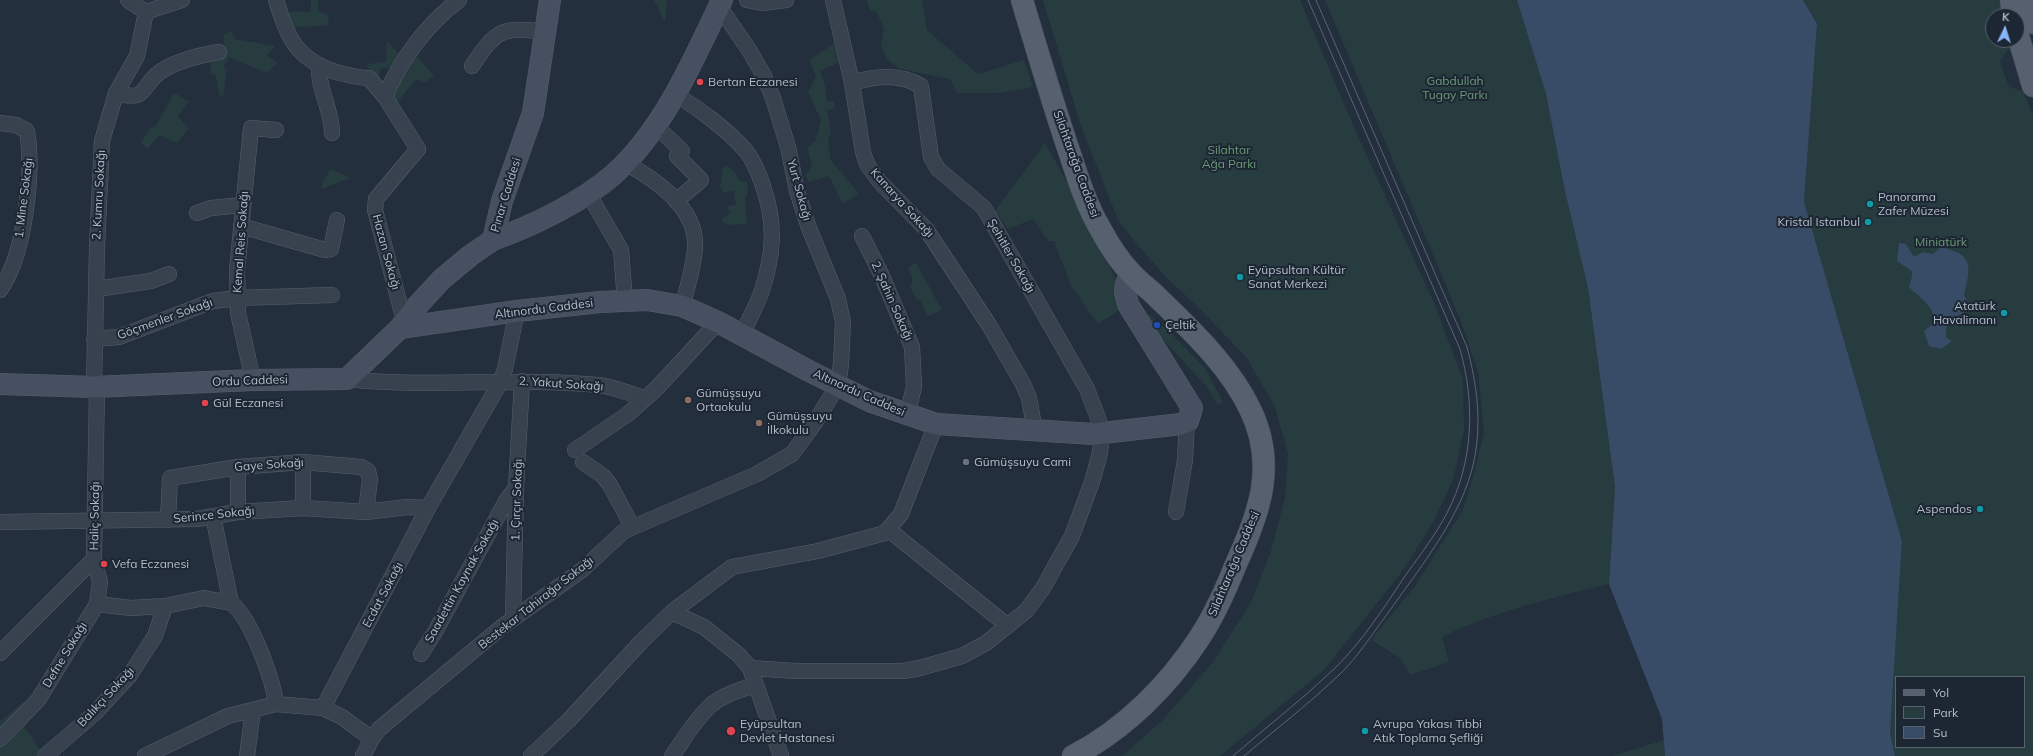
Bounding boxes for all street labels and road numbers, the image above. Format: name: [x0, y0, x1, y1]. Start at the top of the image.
street label: Silahtarağa Caddesi: [1050, 109, 1102, 219]
street label: 2. Kumru Sokağı: [89, 150, 109, 240]
street label: Pınar Caddesi: [488, 156, 524, 234]
street label: 1. Mine Sokağı: [12, 157, 36, 239]
street label: Yurt Sokağı: [784, 158, 814, 222]
street label: Kanarya Sokağı: [867, 165, 937, 241]
street label: Kemal Reis Sokağı: [230, 191, 252, 293]
street label: Hazan Sokağı: [369, 213, 403, 291]
street label: Şehitler Sokağı: [984, 217, 1038, 295]
street label: 2. Şahin Sokağı: [868, 259, 916, 343]
street label: Göçmenler Sokağı: [115, 295, 215, 343]
street label: Altınordu Caddesi: [494, 296, 594, 322]
street label: Altınordu Caddesi: [811, 366, 907, 420]
street label: Ordu Caddesi: [212, 372, 288, 390]
street label: 2. Yakut Sokağı: [518, 374, 604, 394]
street label: Gaye Sokağı: [234, 455, 304, 475]
street label: 1. Çırçır Sokağı: [508, 459, 526, 541]
street label: Haliç Sokağı: [87, 481, 103, 551]
street label: Serince Sokağı: [173, 504, 255, 526]
street label: Silahtarağa Caddesi: [1205, 509, 1263, 619]
street label: Saadettin Kaynak Sokağı: [422, 517, 502, 645]
street label: Bestekar Tahirağa Sokağı: [476, 554, 596, 652]
street label: Ecdat Sokağı: [360, 560, 406, 630]
street label: Defne Sokağı: [40, 620, 90, 690]
street label: Balıkçı Sokağı: [75, 664, 137, 730]

